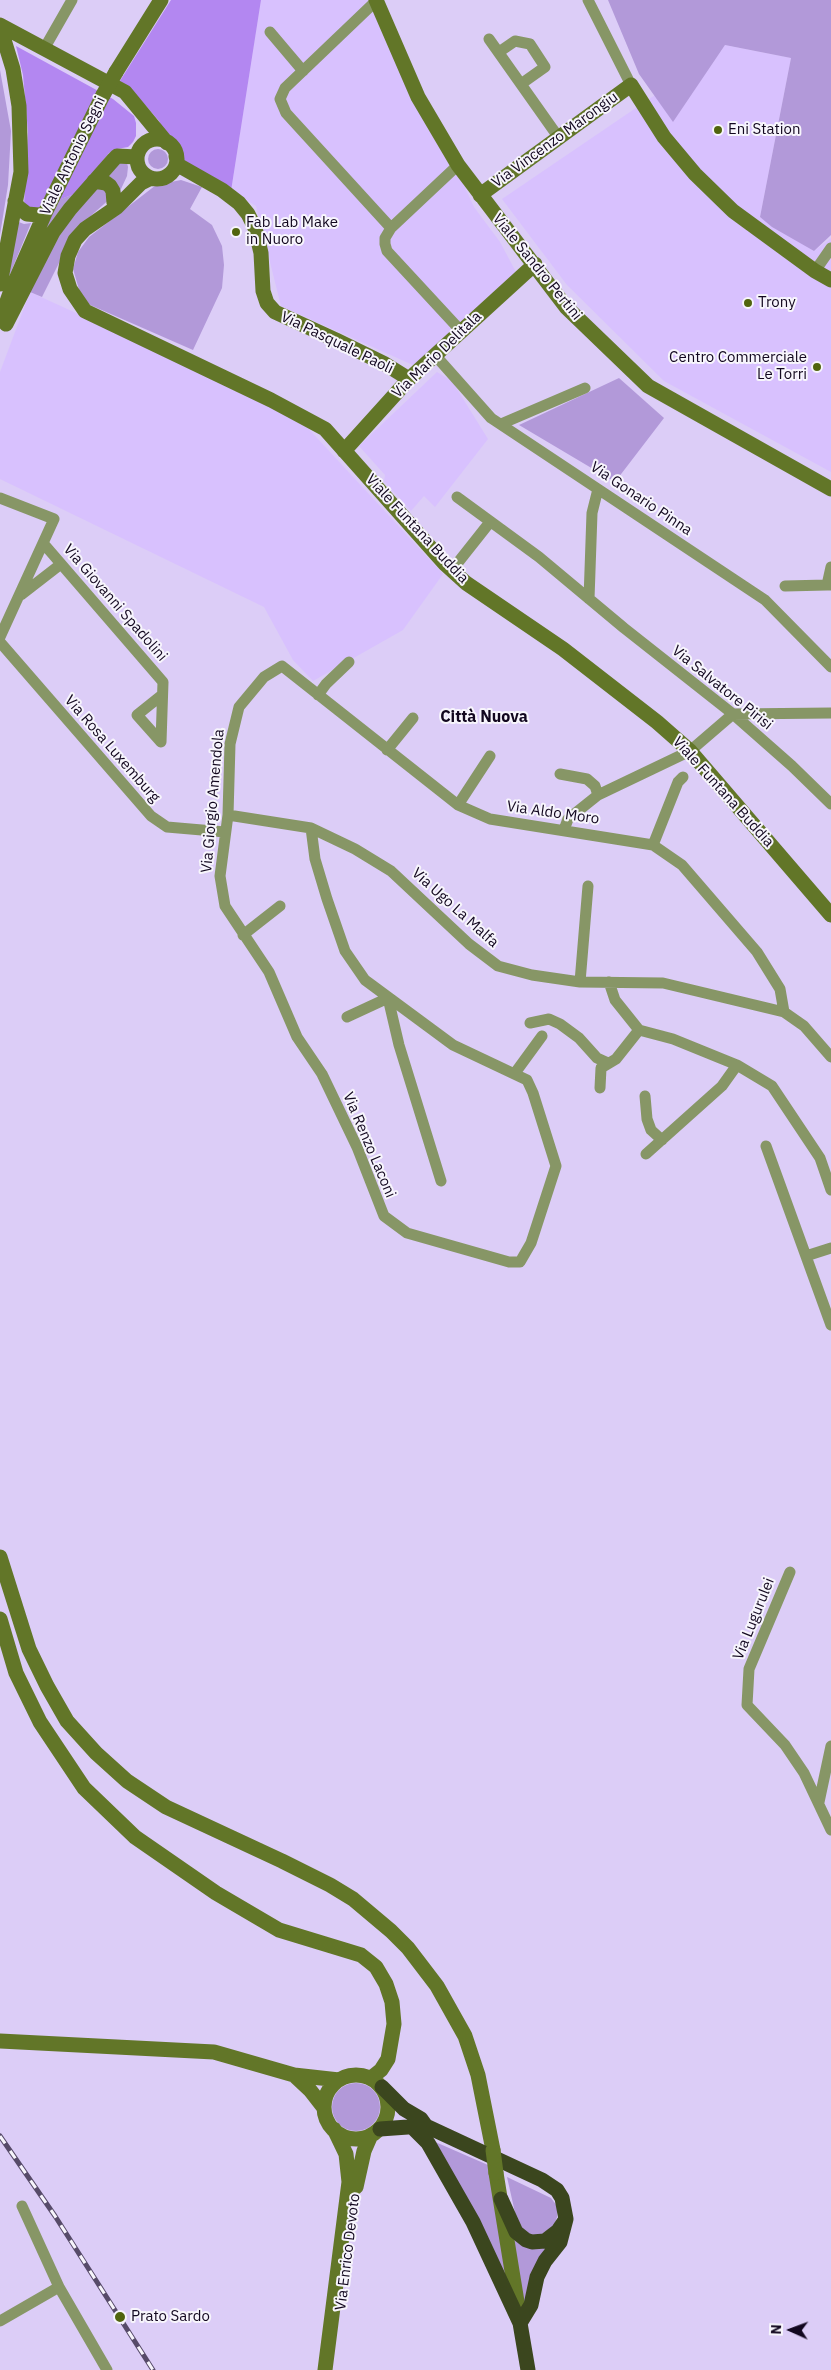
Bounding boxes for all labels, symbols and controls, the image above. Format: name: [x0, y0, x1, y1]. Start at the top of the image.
street label: Via Vincenzo Marongiu: [488, 88, 622, 192]
street label: Viale Antonio Segni: [36, 94, 110, 218]
place label: Eni Station: [728, 121, 800, 139]
marker: Eni Station: [712, 124, 724, 136]
street label: Viale Sandro Pertini: [488, 210, 586, 324]
place label: Fab Lab Make in Nuoro: [246, 214, 338, 249]
marker: Fab Lab Make in Nuoro: [230, 226, 242, 238]
place label: Trony: [758, 294, 796, 312]
marker: Trony: [742, 297, 754, 309]
street label: Via Pasquale Paoli: [278, 308, 396, 378]
street label: Via Mario Delitala: [389, 308, 485, 402]
place label: Centro Commerciale Le Torri: [669, 349, 807, 384]
marker: Centro Commerciale Le Torri: [811, 361, 823, 373]
street label: Via Gonario Pinna: [587, 458, 695, 540]
street label: Viale Funtana Buddia: [362, 471, 472, 587]
street label: Via Giovanni Spadolini: [59, 541, 171, 665]
street label: Via Salvatore Pirisi: [668, 642, 776, 734]
street label: Via Rosa Luxemburg: [61, 692, 163, 806]
district label: Città Nuova: [440, 707, 528, 727]
street label: Via Giorgio Amendola: [198, 728, 228, 874]
street label: Viale Funtana Buddia: [669, 733, 777, 851]
street label: Via Aldo Moro: [506, 798, 600, 828]
street label: Via Ugo La Malfa: [408, 864, 502, 952]
street label: Via Renzo Laconi: [339, 1089, 399, 1201]
street label: Via Lugurulei: [729, 1575, 779, 1663]
street label: Via Enrico Devoto: [332, 2192, 364, 2312]
north arrow: [766, 2305, 816, 2355]
place label: Prato Sardo: [131, 2308, 210, 2326]
marker: Prato Sardo: [113, 2310, 127, 2324]
text: N: [767, 2324, 785, 2335]

